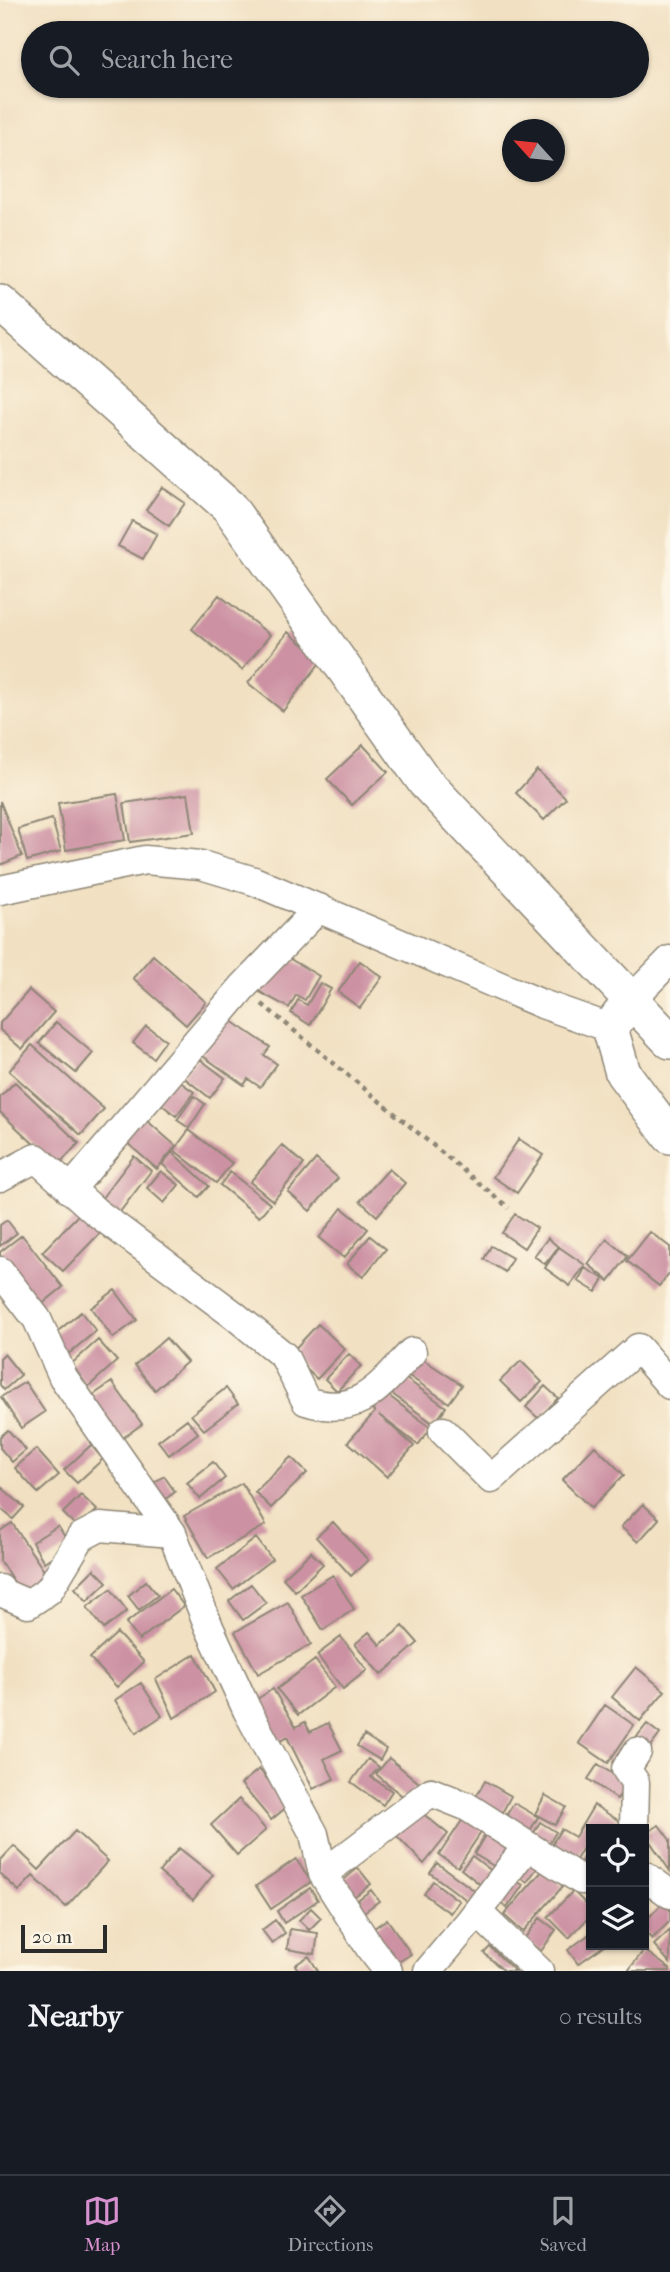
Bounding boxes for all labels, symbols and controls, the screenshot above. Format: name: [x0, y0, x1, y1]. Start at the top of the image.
search box: [21, 21, 649, 98]
icon: search: [45, 41, 83, 79]
text: Search here: [101, 44, 233, 75]
north arrow: [502, 119, 565, 182]
map controls: [586, 1824, 649, 1950]
button: locate: [586, 1824, 649, 1887]
button: layers: [586, 1887, 649, 1950]
scale bar: [21, 1922, 107, 1954]
text: 20 m: [32, 1926, 72, 1948]
text: Nearby: [28, 1999, 123, 2034]
text: 0 results: [559, 2003, 642, 2030]
tab: Map: [83, 2192, 121, 2256]
tab: Directions: [288, 2192, 373, 2256]
tab: Saved: [540, 2192, 587, 2256]

